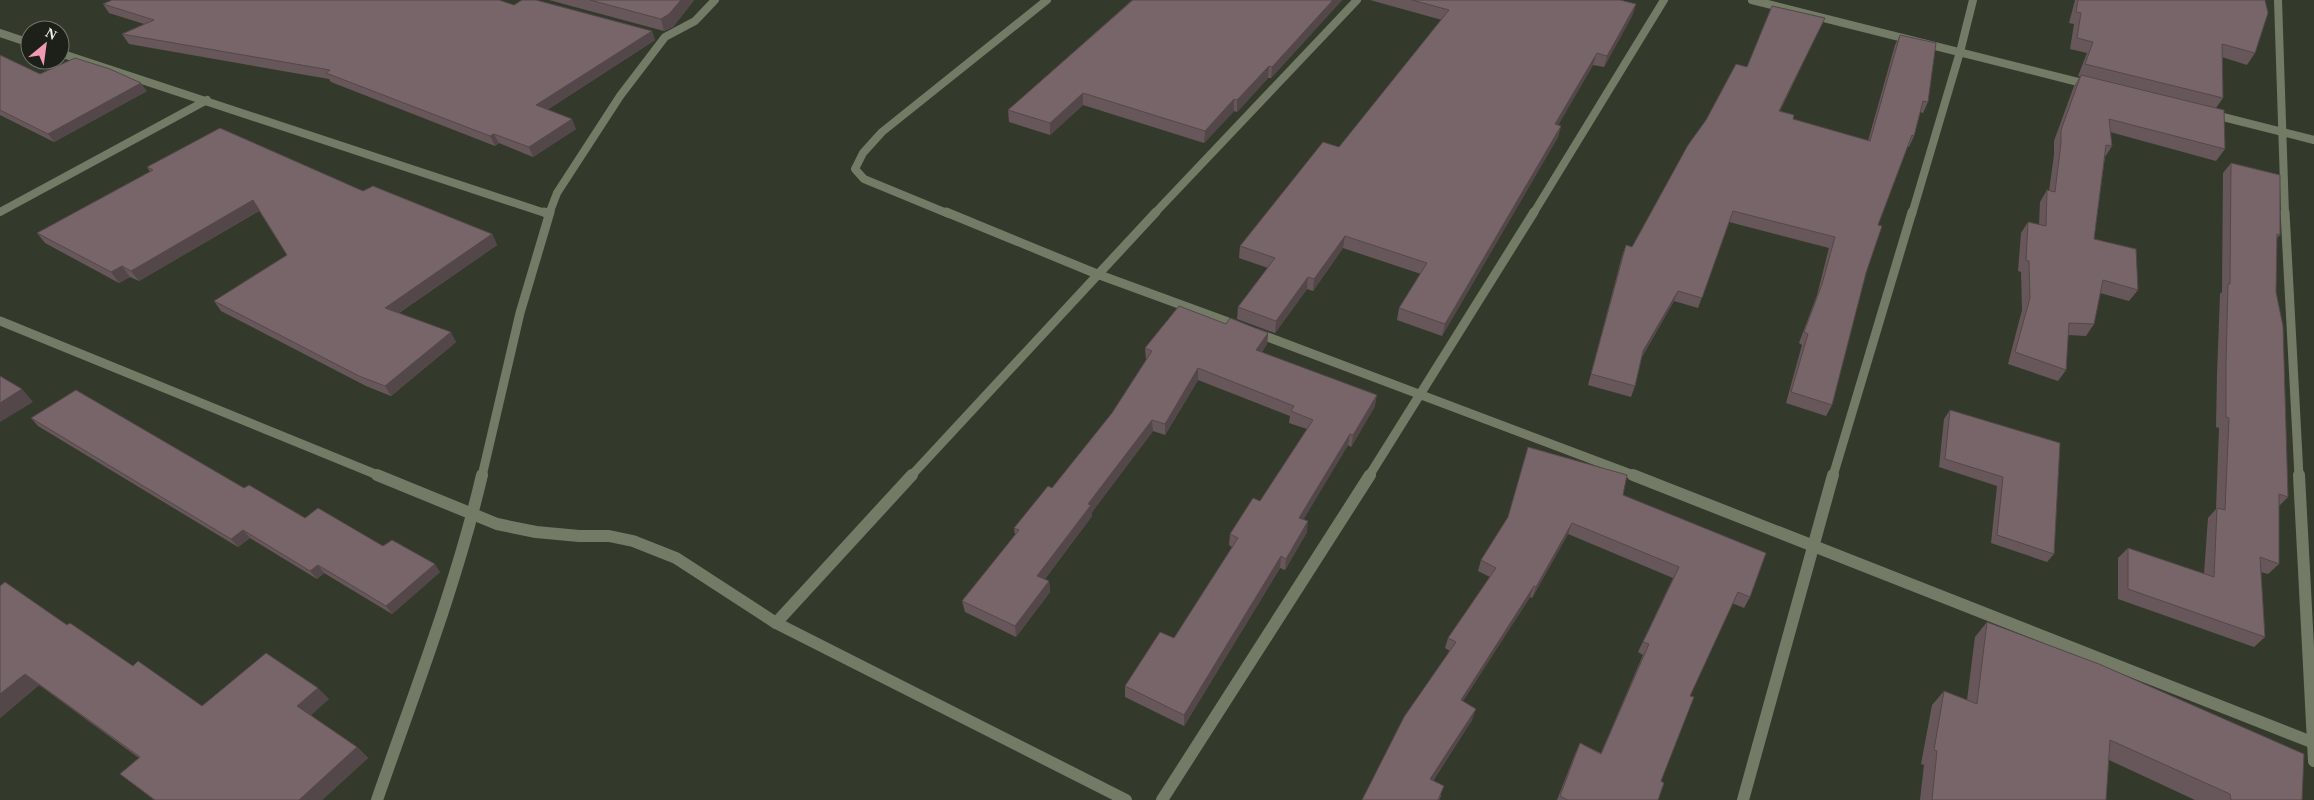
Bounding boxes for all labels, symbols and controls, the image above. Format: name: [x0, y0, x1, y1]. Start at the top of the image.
north arrow: [20, 20, 70, 70]
text: N: [43, 25, 59, 43]

